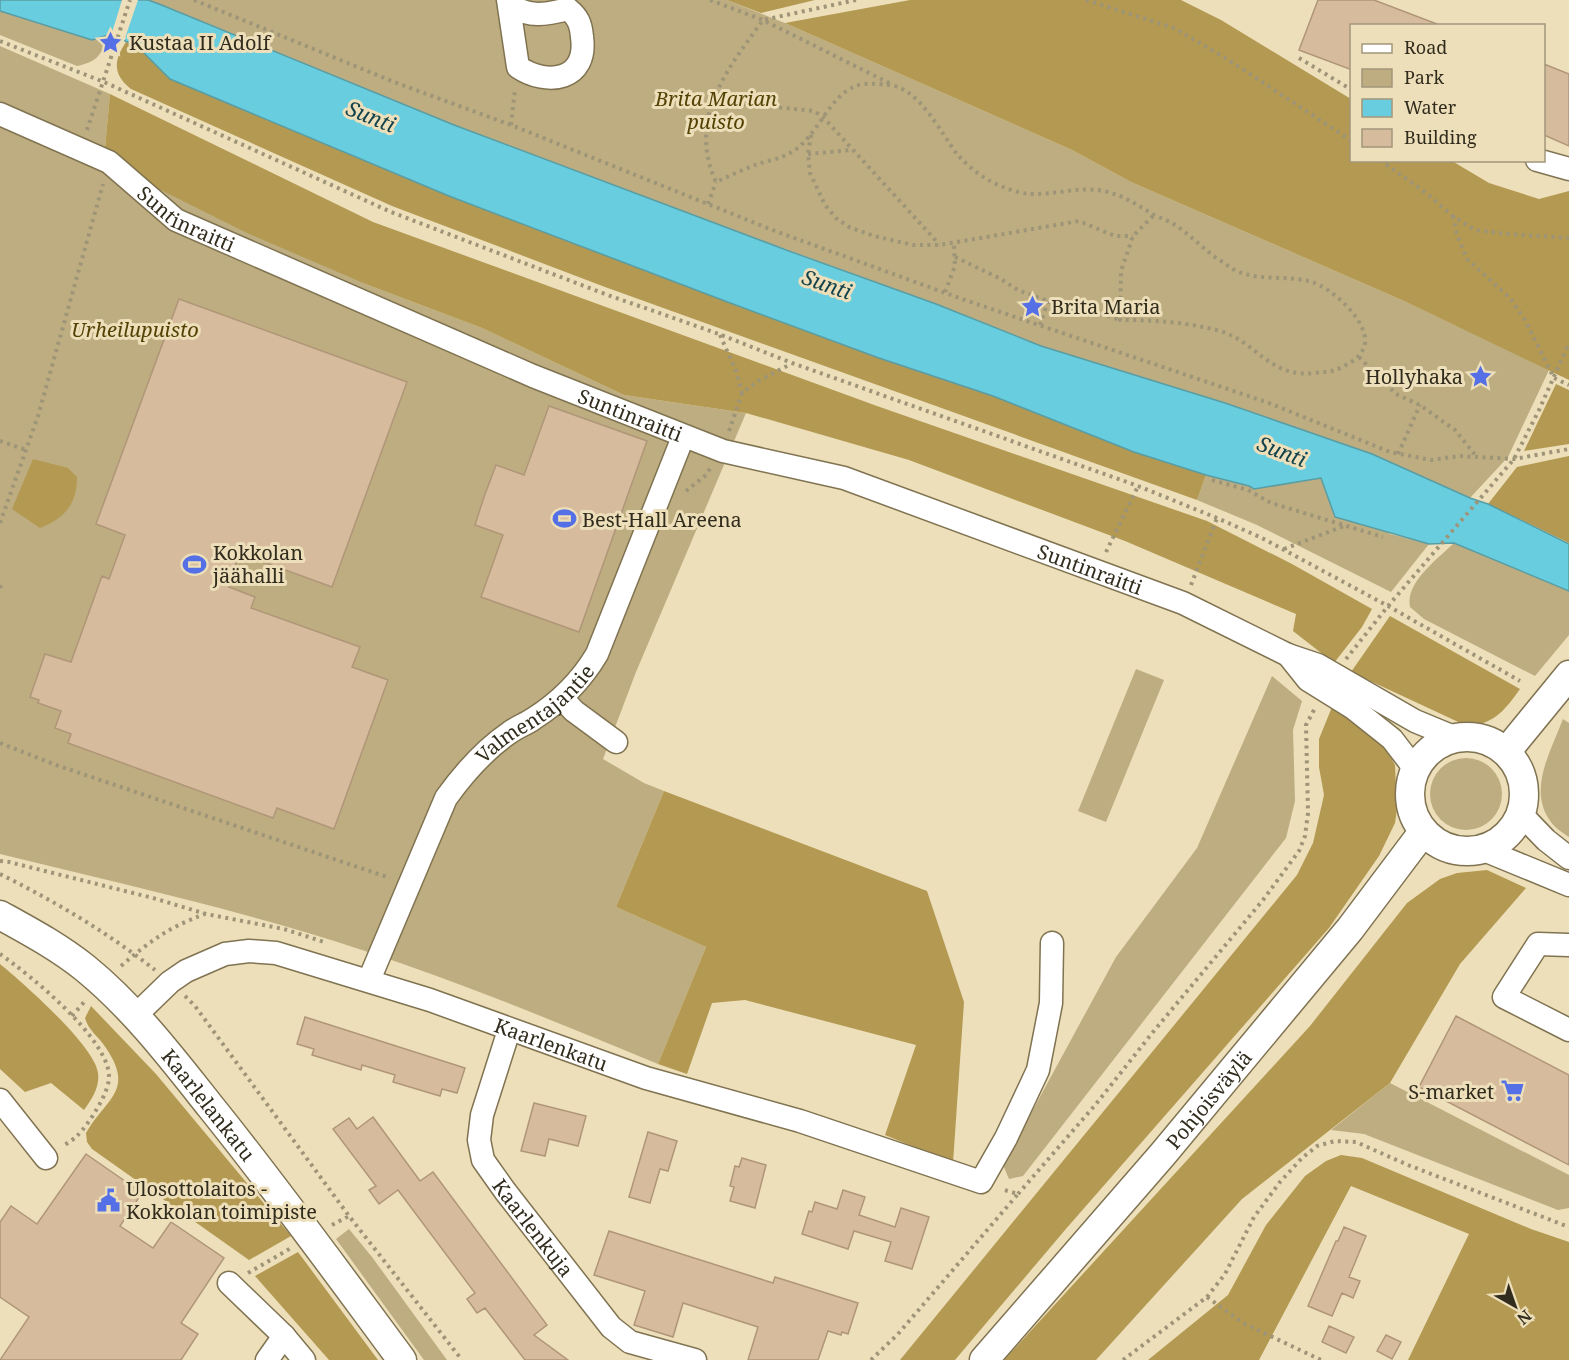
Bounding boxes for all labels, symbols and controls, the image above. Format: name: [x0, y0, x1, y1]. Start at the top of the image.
legend: [1350, 24, 1545, 162]
place icon: Kustaa II Adolf: [98, 29, 124, 55]
place label: Kustaa II Adolf: [129, 29, 272, 56]
text: Road: [1404, 35, 1447, 59]
text: Park: [1404, 65, 1444, 89]
park label: Brita Marian puisto: [654, 85, 777, 135]
water label: Sunti: [342, 94, 400, 139]
text: Water: [1404, 95, 1457, 119]
text: Building: [1404, 125, 1477, 149]
street label: Suntinraitti: [132, 179, 240, 258]
water label: Sunti: [798, 263, 856, 306]
place icon: Brita Maria: [1020, 293, 1046, 319]
place label: Brita Maria: [1051, 293, 1161, 320]
park label: Urheilupuisto: [71, 316, 199, 343]
place label: Hollyhaka: [1365, 363, 1463, 390]
place icon: Hollyhaka: [1468, 363, 1494, 389]
street label: Suntinraitti: [574, 382, 687, 447]
water label: Sunti: [1253, 429, 1311, 473]
sports icon: Best‑Hall Areena: [551, 506, 577, 532]
place label: Best‑Hall Areena: [582, 506, 742, 533]
street label: Suntinraitti: [1034, 537, 1147, 601]
place label: Kokkolan jäähalli: [212, 539, 303, 589]
sports icon: Kokkolan jäähalli: [182, 551, 208, 577]
street label: Valmentajantie: [469, 659, 600, 768]
street label: Kaarlenkatu: [491, 1011, 612, 1077]
street label: Kaarlelankatu: [156, 1043, 262, 1166]
street label: Pohjoisväylä: [1160, 1044, 1257, 1154]
place label: S-market: [1408, 1078, 1494, 1105]
supermarket icon: S-market: [1499, 1078, 1525, 1104]
street label: Kaarlenkuja: [487, 1173, 580, 1282]
place label: Ulosottolaitos - Kokkolan toimipiste: [126, 1175, 317, 1225]
public building icon: Ulosottolaitos - Kokkolan toimipiste: [95, 1187, 121, 1213]
north arrow: [1485, 1276, 1545, 1336]
text: N: [1512, 1305, 1537, 1330]

